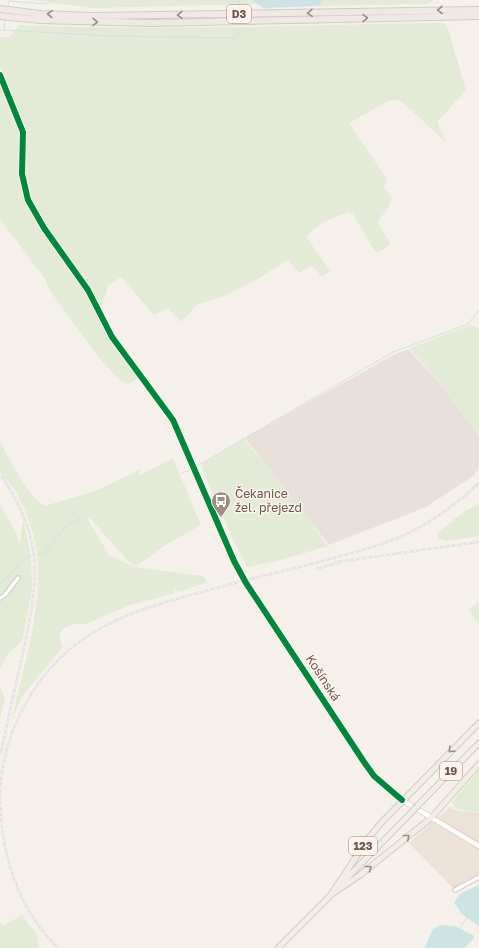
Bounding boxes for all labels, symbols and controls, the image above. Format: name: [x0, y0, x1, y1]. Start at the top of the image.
road number: D3: [227, 5, 251, 23]
one-way arrow: [437, 6, 443, 14]
one-way arrow: [307, 9, 313, 17]
one-way arrow: [47, 10, 53, 19]
one-way arrow: [177, 11, 183, 19]
one-way arrow: [362, 14, 368, 23]
one-way arrow: [92, 18, 98, 27]
place label: Čekanice žel. přejezd: [235, 486, 302, 515]
bus stop icon: Čekanice žel. přejezd: [210, 490, 232, 518]
street label: Košínská: [303, 652, 344, 704]
one-way arrow: [448, 746, 456, 753]
road number: 19: [440, 762, 462, 780]
one-way arrow: [403, 834, 410, 841]
road number: 123: [349, 837, 377, 855]
one-way arrow: [364, 866, 371, 873]

